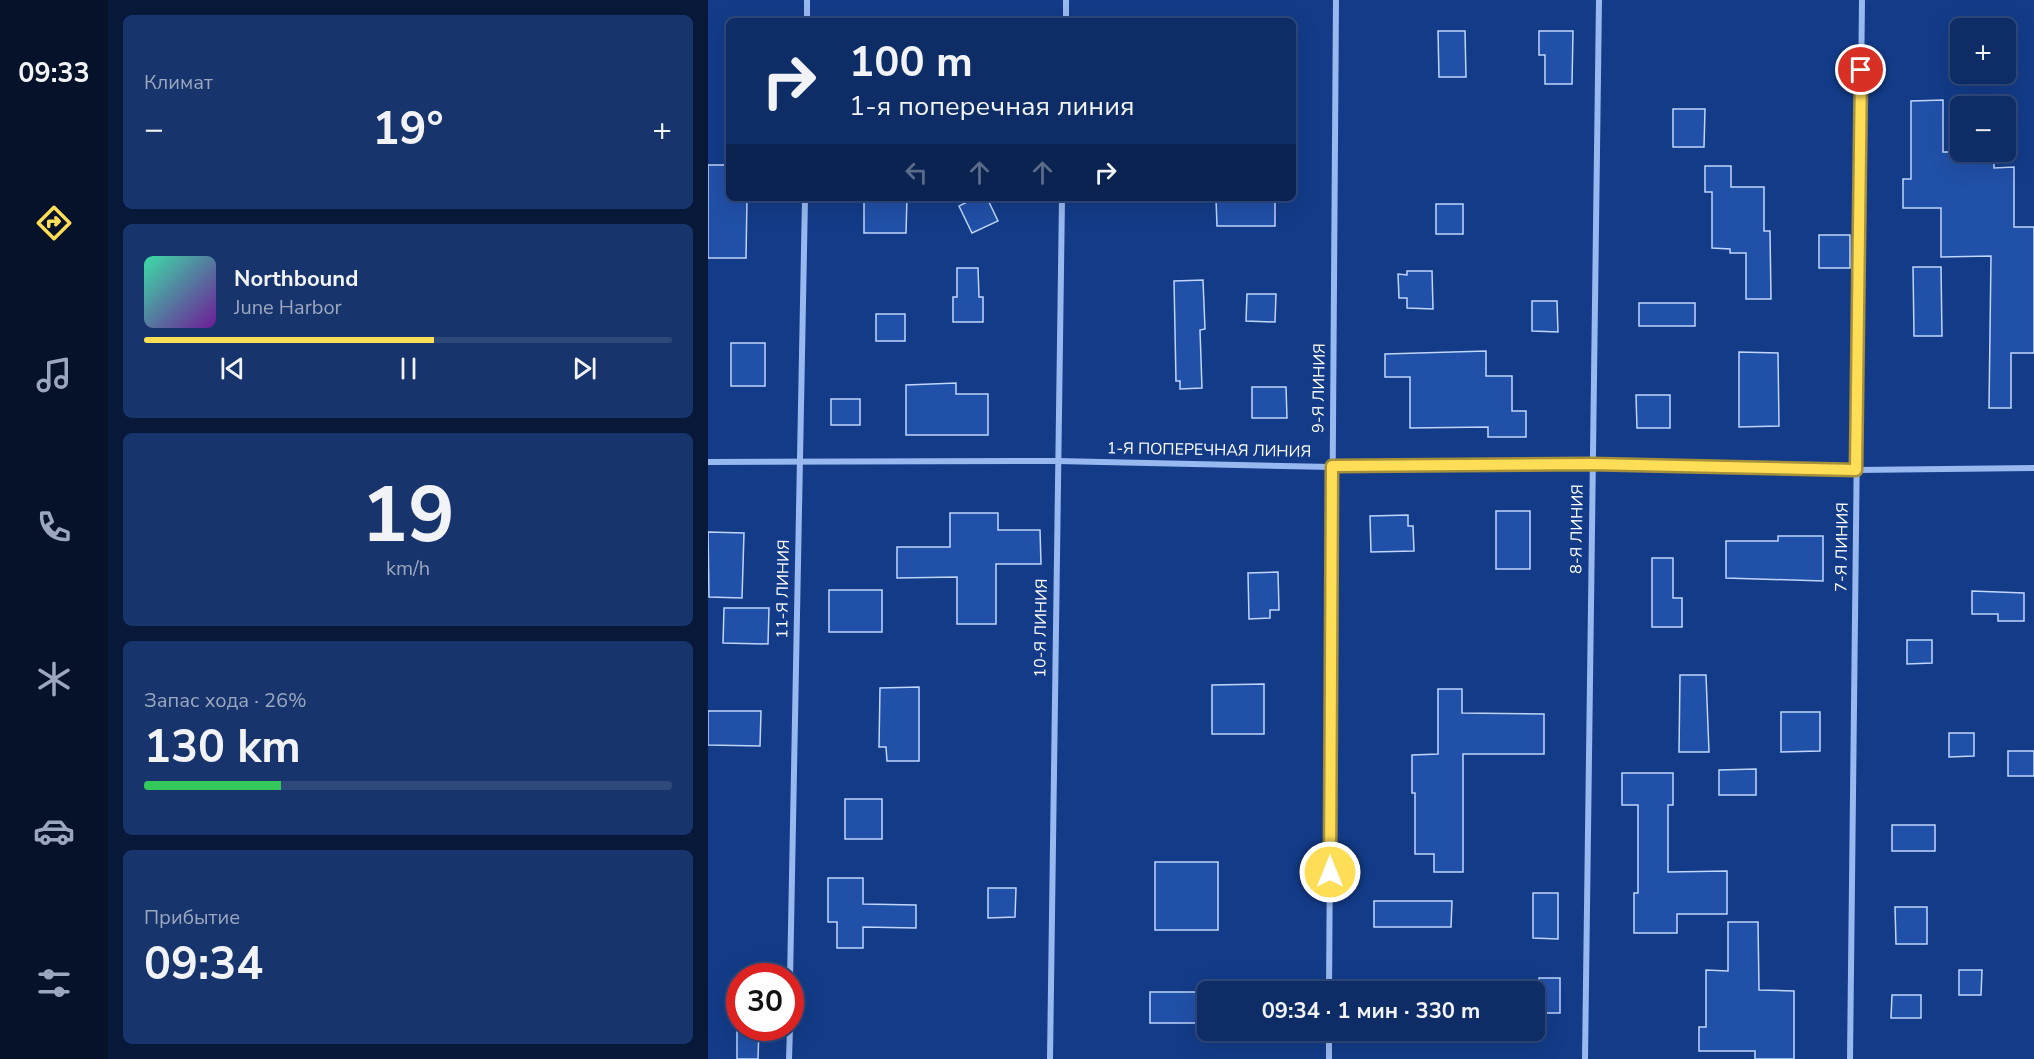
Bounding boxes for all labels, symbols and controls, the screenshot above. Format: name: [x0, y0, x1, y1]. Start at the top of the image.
map controls: [1950, 18, 2016, 162]
button: +: [1950, 18, 2016, 84]
text: 100 m: [849, 34, 973, 91]
icon: right: [750, 42, 828, 120]
pin: [1835, 44, 1886, 95]
icon: arrive: [1844, 53, 1877, 86]
text: 09:33: [18, 55, 90, 92]
text: Климат: [144, 69, 213, 96]
text: 1-я поперечная линия: [849, 88, 1134, 125]
button: −: [1950, 96, 2016, 162]
text: 19°: [372, 99, 444, 160]
text: −: [144, 107, 164, 152]
text: +: [652, 107, 672, 152]
icon: left: [900, 156, 933, 189]
icon: ahead: [963, 156, 996, 189]
icon: ahead: [1026, 156, 1059, 189]
icon: right: [1089, 156, 1122, 189]
icon: directions: [33, 202, 75, 244]
text: Northbound: [234, 264, 358, 294]
text: June Harbor: [234, 294, 342, 321]
street label: 9-Я ЛИНИЯ: [1307, 343, 1331, 433]
icon: previous: [216, 352, 249, 385]
icon: pause: [392, 352, 425, 385]
icon: next: [568, 352, 601, 385]
icon: music: [33, 354, 75, 396]
street label: 1-Я ПОПЕРЕЧНАЯ ЛИНИЯ: [1107, 437, 1311, 463]
text: 19: [361, 462, 455, 569]
street label: 8-Я ЛИНИЯ: [1565, 484, 1589, 574]
street label: 7-Я ЛИНИЯ: [1830, 502, 1854, 592]
icon: phone: [33, 506, 75, 548]
street label: 11-Я ЛИНИЯ: [771, 539, 795, 639]
text: km/h: [386, 555, 430, 582]
street label: 10-Я ЛИНИЯ: [1029, 578, 1053, 678]
icon: climate: [33, 658, 75, 700]
text: Запас хода · 26%: [144, 687, 307, 714]
text: 130 km: [144, 717, 301, 778]
icon: car: [33, 810, 75, 852]
position arrow: [1298, 840, 1362, 904]
text: Прибытие: [144, 904, 240, 931]
text: 09:34: [144, 934, 263, 995]
icon: filters: [33, 962, 75, 1004]
speed limit sign: 30: [726, 963, 804, 1041]
text: 09:34 · 1 мин · 330 m: [1262, 996, 1480, 1026]

